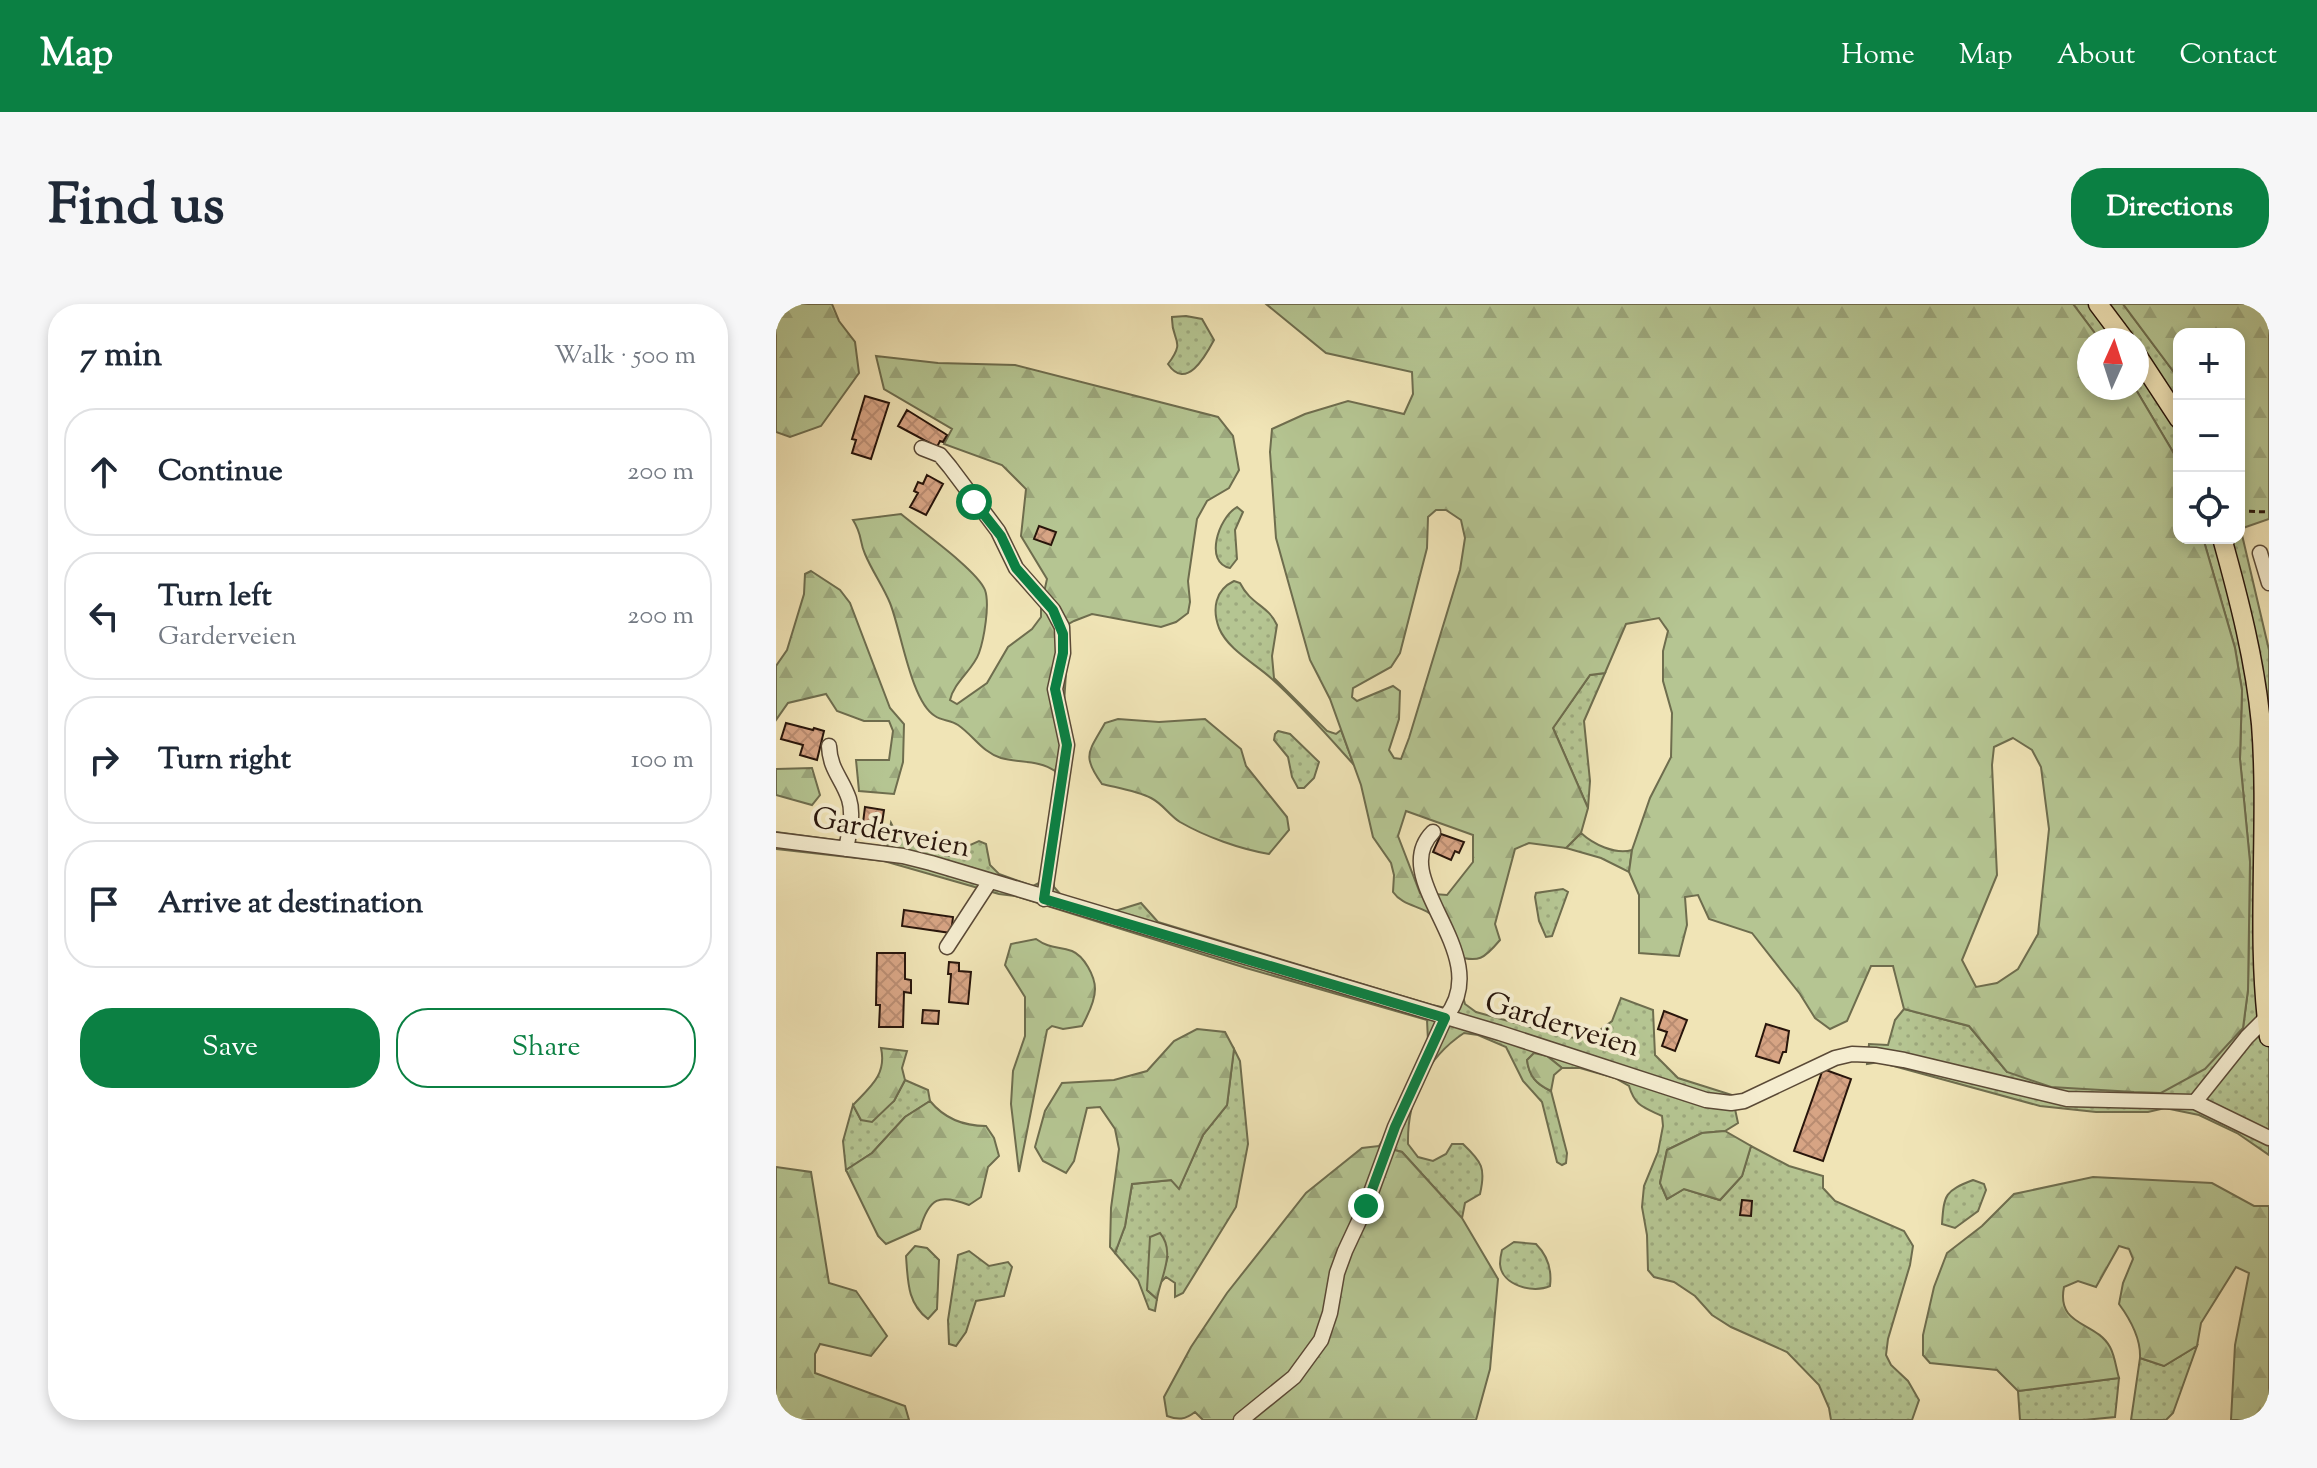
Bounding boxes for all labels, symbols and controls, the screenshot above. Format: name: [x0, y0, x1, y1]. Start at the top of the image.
text: Map: [40, 29, 113, 83]
text: Home: [1841, 36, 1915, 76]
text: Map: [1959, 36, 2013, 76]
text: About: [2057, 36, 2135, 76]
text: Contact: [2179, 36, 2277, 76]
text: Find us: [48, 168, 224, 249]
button: Directions: [2071, 168, 2269, 248]
north arrow: [2077, 328, 2149, 400]
map controls: [2173, 328, 2245, 544]
button: +: [2173, 328, 2245, 400]
text: 7 min: [80, 332, 162, 381]
text: Walk · 500 m: [554, 338, 696, 375]
button: −: [2173, 400, 2245, 472]
icon: ahead: [82, 450, 126, 494]
text: Continue: [158, 451, 283, 494]
text: 200 m: [627, 454, 694, 491]
button: locate: [2173, 472, 2245, 544]
route start: [956, 484, 992, 520]
text: Turn left: [158, 576, 272, 619]
icon: left: [82, 594, 126, 638]
text: 200 m: [627, 598, 694, 635]
text: Garderveien: [158, 619, 297, 656]
icon: right: [82, 738, 126, 782]
text: Turn right: [158, 739, 291, 782]
text: 100 m: [631, 742, 694, 779]
street label: Garderveien: [808, 798, 974, 870]
icon: arrive: [82, 882, 126, 926]
text: Arrive at destination: [158, 883, 423, 926]
street label: Garderveien: [1479, 982, 1645, 1070]
button: Save: [80, 1008, 380, 1088]
button: Share: [396, 1008, 696, 1088]
route end: [1348, 1188, 1384, 1224]

